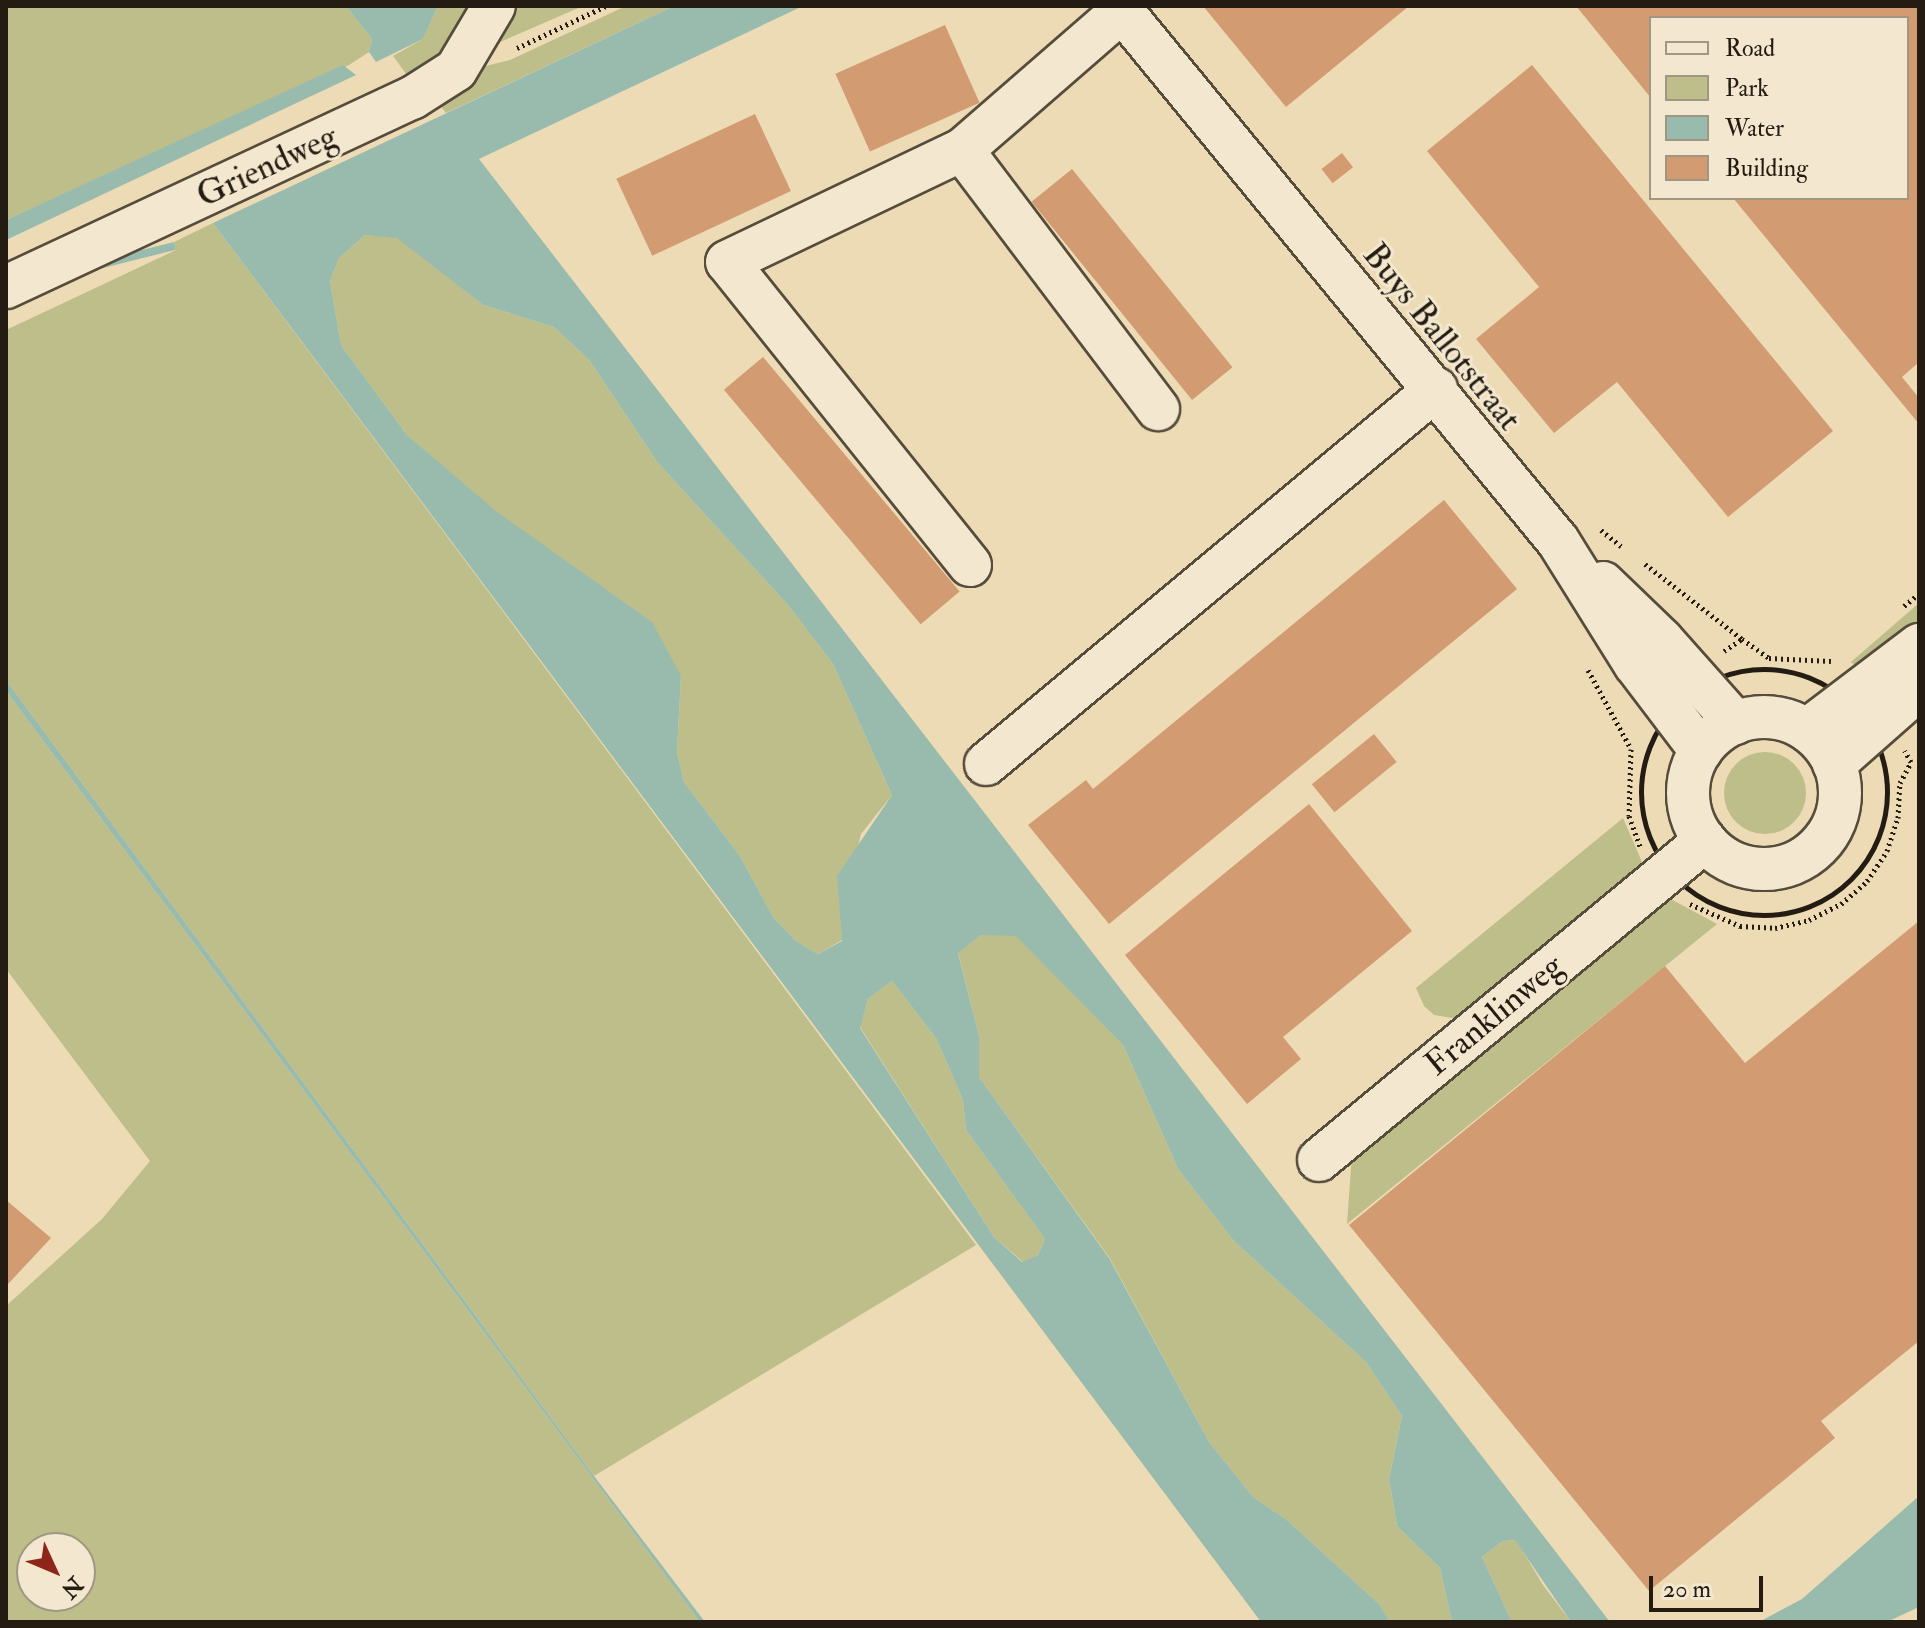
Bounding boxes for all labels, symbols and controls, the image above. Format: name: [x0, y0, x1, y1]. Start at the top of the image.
legend: [1649, 16, 1909, 200]
text: Road: [1725, 33, 1775, 64]
text: Park: [1725, 73, 1769, 104]
text: Water: [1725, 113, 1784, 144]
street label: Griendweg: [190, 116, 344, 216]
text: Building: [1725, 153, 1808, 184]
street label: Buys Ballotstraat: [1354, 235, 1530, 439]
street label: Franklinweg: [1417, 946, 1571, 1084]
north arrow: [16, 1532, 96, 1612]
scale bar: [1653, 1560, 1767, 1610]
text: N: [55, 1570, 89, 1604]
text: 20 m: [1663, 1574, 1711, 1605]

